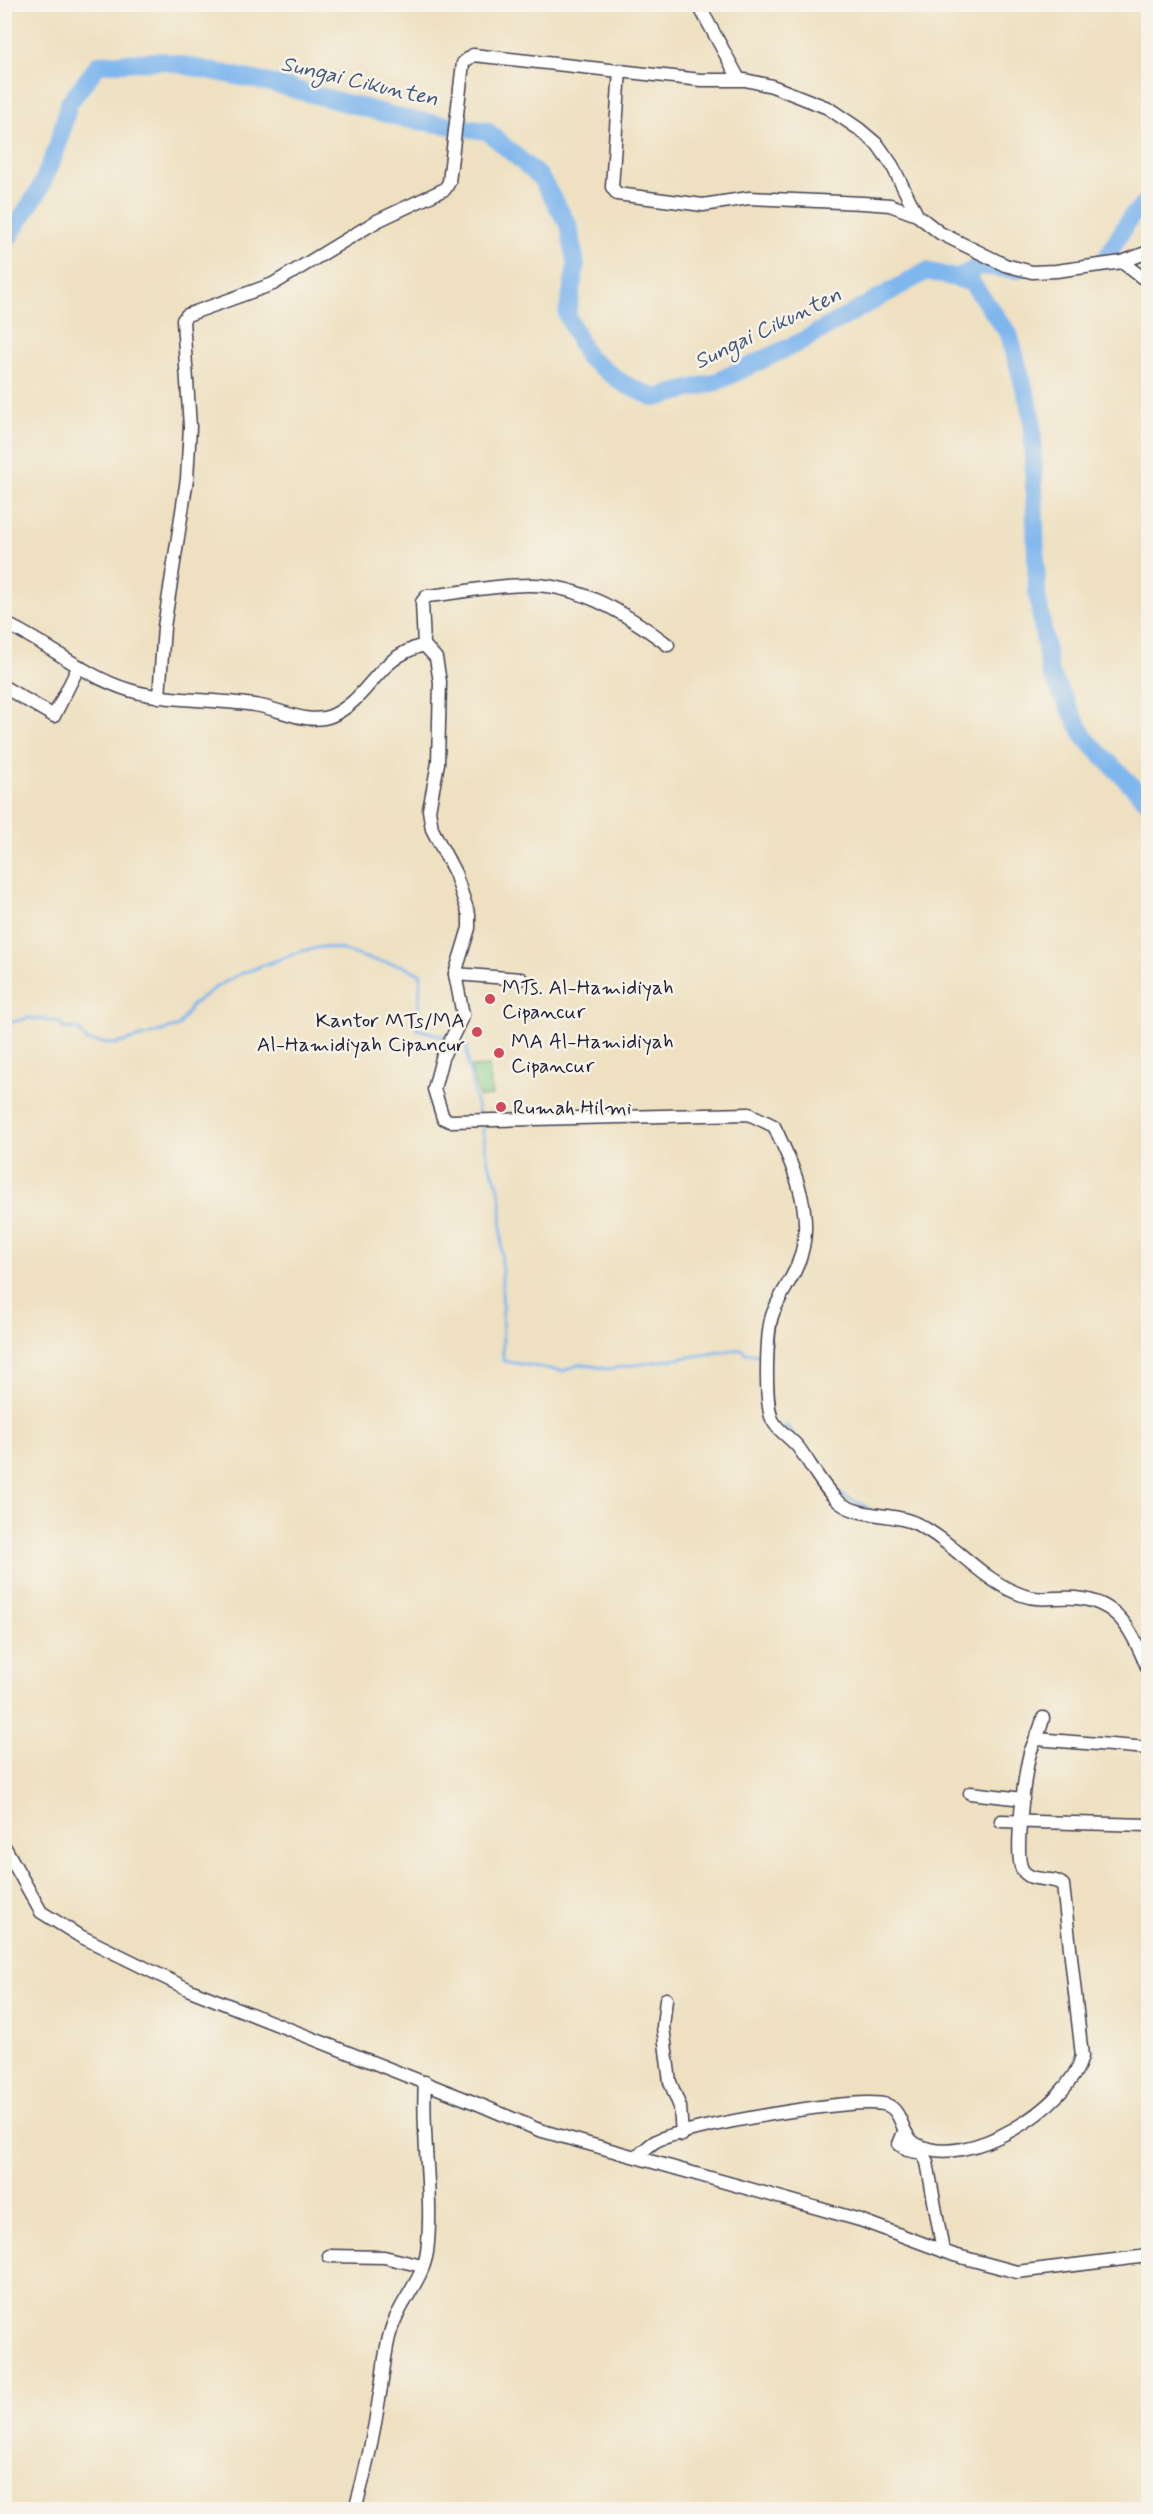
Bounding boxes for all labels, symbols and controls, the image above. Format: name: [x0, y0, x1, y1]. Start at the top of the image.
water label: Sungai Cikunten: [278, 50, 441, 116]
water label: Sungai Cikunten: [690, 281, 847, 378]
place label: MTs. Al-Hamidiyah Cipancur: [502, 974, 674, 1026]
marker: MTs. Al-Hamidiyah Cipancur: [483, 992, 497, 1006]
place label: Kantor MTs/MA Al-Hamidiyah Cipancur: [257, 1007, 465, 1059]
marker: Kantor MTs/MA Al-Hamidiyah Cipancur: [470, 1025, 484, 1039]
place label: MA Al-Hamidiyah Cipancur: [511, 1028, 674, 1080]
marker: MA Al-Hamidiyah Cipancur: [492, 1046, 506, 1060]
place label: Rumah Hilmi: [513, 1094, 632, 1122]
marker: Rumah Hilmi: [494, 1100, 508, 1114]

